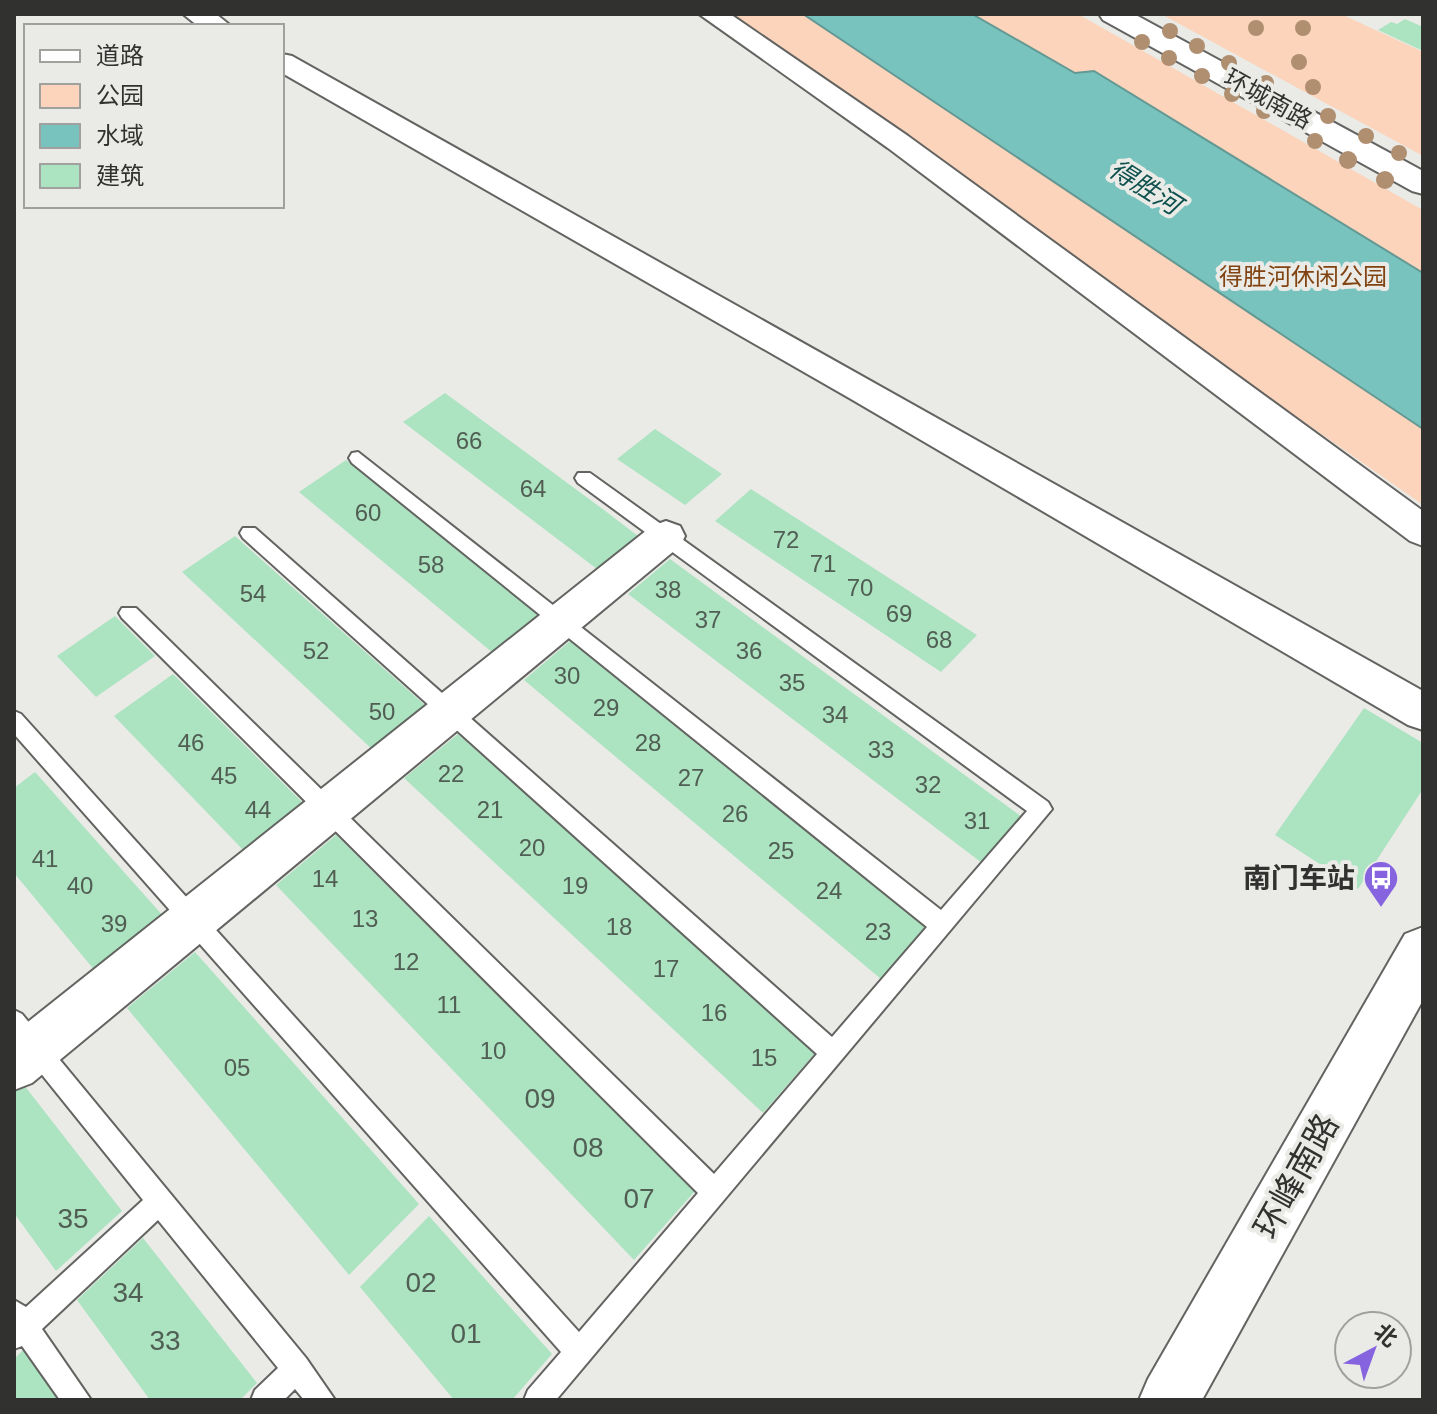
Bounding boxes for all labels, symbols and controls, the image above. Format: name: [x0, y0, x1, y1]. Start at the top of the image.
legend: [24, 24, 284, 208]
text: 道路: [96, 42, 144, 69]
street label: 环城南路: [1220, 63, 1317, 134]
text: 公园: [96, 82, 144, 109]
text: 水域: [96, 122, 144, 149]
water label: 得胜河: [1104, 154, 1190, 223]
text: 建筑: [96, 162, 144, 189]
park label: 得胜河休闲公园: [1219, 263, 1387, 290]
house number: 66: [456, 427, 482, 454]
house number: 64: [520, 475, 546, 502]
house number: 60: [355, 499, 381, 526]
house number: 72: [773, 526, 799, 553]
house number: 71: [810, 550, 836, 577]
house number: 58: [418, 551, 444, 578]
house number: 70: [847, 574, 873, 601]
house number: 38: [655, 576, 681, 603]
house number: 54: [240, 580, 266, 607]
house number: 69: [886, 600, 912, 627]
house number: 37: [695, 606, 721, 633]
house number: 68: [926, 626, 952, 653]
house number: 52: [303, 637, 329, 664]
house number: 36: [736, 637, 762, 664]
house number: 30: [554, 662, 580, 689]
house number: 35: [779, 669, 805, 696]
house number: 29: [593, 694, 619, 721]
house number: 50: [369, 698, 395, 725]
house number: 34: [822, 701, 848, 728]
house number: 46: [178, 729, 204, 756]
house number: 28: [635, 729, 661, 756]
house number: 33: [868, 736, 894, 763]
house number: 22: [438, 760, 464, 787]
house number: 45: [211, 762, 237, 789]
house number: 27: [678, 764, 704, 791]
house number: 32: [915, 771, 941, 798]
house number: 44: [245, 796, 271, 823]
house number: 21: [477, 796, 503, 823]
house number: 26: [722, 800, 748, 827]
house number: 31: [964, 807, 990, 834]
house number: 20: [519, 834, 545, 861]
house number: 25: [768, 837, 794, 864]
house number: 41: [32, 845, 58, 872]
bus stop icon: 南门车站: [1362, 859, 1400, 909]
place label: 南门车站: [1243, 863, 1355, 894]
house number: 14: [312, 865, 338, 892]
house number: 40: [67, 872, 93, 899]
house number: 19: [562, 872, 588, 899]
house number: 24: [816, 877, 842, 904]
house number: 13: [352, 905, 378, 932]
house number: 39: [101, 910, 127, 937]
house number: 18: [606, 913, 632, 940]
house number: 23: [865, 918, 891, 945]
house number: 12: [393, 948, 419, 975]
house number: 17: [653, 955, 679, 982]
house number: 11: [437, 991, 461, 1018]
house number: 16: [701, 999, 727, 1026]
house number: 10: [480, 1037, 506, 1064]
house number: 15: [751, 1044, 777, 1071]
house number: 05: [224, 1054, 250, 1081]
house number: 09: [524, 1083, 556, 1114]
street label: 环峰南路: [1246, 1107, 1346, 1245]
house number: 08: [572, 1132, 604, 1163]
house number: 07: [623, 1183, 655, 1214]
house number: 35: [57, 1203, 89, 1234]
house number: 02: [405, 1267, 437, 1298]
house number: 34: [112, 1277, 144, 1308]
north arrow: [1333, 1310, 1413, 1390]
house number: 01: [450, 1318, 482, 1349]
text: 北: [1369, 1319, 1402, 1352]
house number: 33: [149, 1325, 181, 1356]

